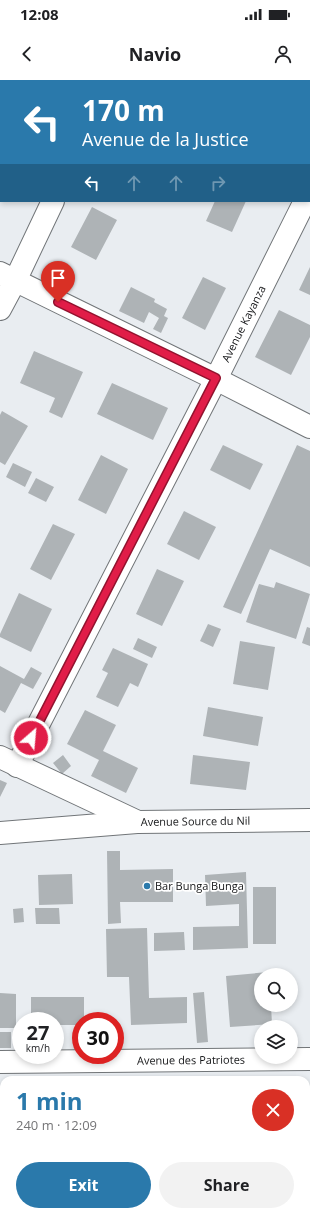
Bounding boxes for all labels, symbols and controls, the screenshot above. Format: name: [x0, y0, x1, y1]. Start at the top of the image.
text: 12:08: [20, 4, 59, 24]
text: Navio: [129, 42, 181, 66]
icon: back: [16, 43, 38, 65]
icon: person: [272, 43, 294, 65]
text: 170 m: [82, 91, 165, 129]
icon: left: [16, 96, 68, 148]
text: Avenue de la Justice: [82, 127, 249, 151]
icon: left: [81, 172, 103, 194]
icon: ahead: [123, 172, 145, 194]
icon: ahead: [165, 172, 187, 194]
icon: right: [207, 172, 229, 194]
pin: [41, 261, 75, 302]
icon: arrive: [47, 267, 69, 289]
street label: Avenue Kayanza: [218, 283, 269, 364]
position arrow: [10, 717, 52, 759]
street label: Avenue Source du Nil: [141, 813, 250, 829]
place label: Bar Bunga Bunga: [155, 878, 244, 893]
marker: Bar Bunga Bunga: [142, 881, 152, 891]
map controls: [254, 968, 298, 1064]
button: search: [254, 968, 298, 1012]
speed limit sign: 30: [72, 1012, 124, 1064]
text: 27: [27, 1019, 49, 1046]
button: layers: [254, 1020, 298, 1064]
text: km/h: [26, 1041, 50, 1055]
street label: Avenue des Patriotes: [137, 1052, 245, 1068]
text: 1 min: [16, 1084, 83, 1117]
button: close: [252, 1089, 294, 1131]
text: 240 m · 12:09: [16, 1116, 97, 1134]
button: Exit: [16, 1162, 151, 1208]
button: Share: [159, 1162, 294, 1208]

